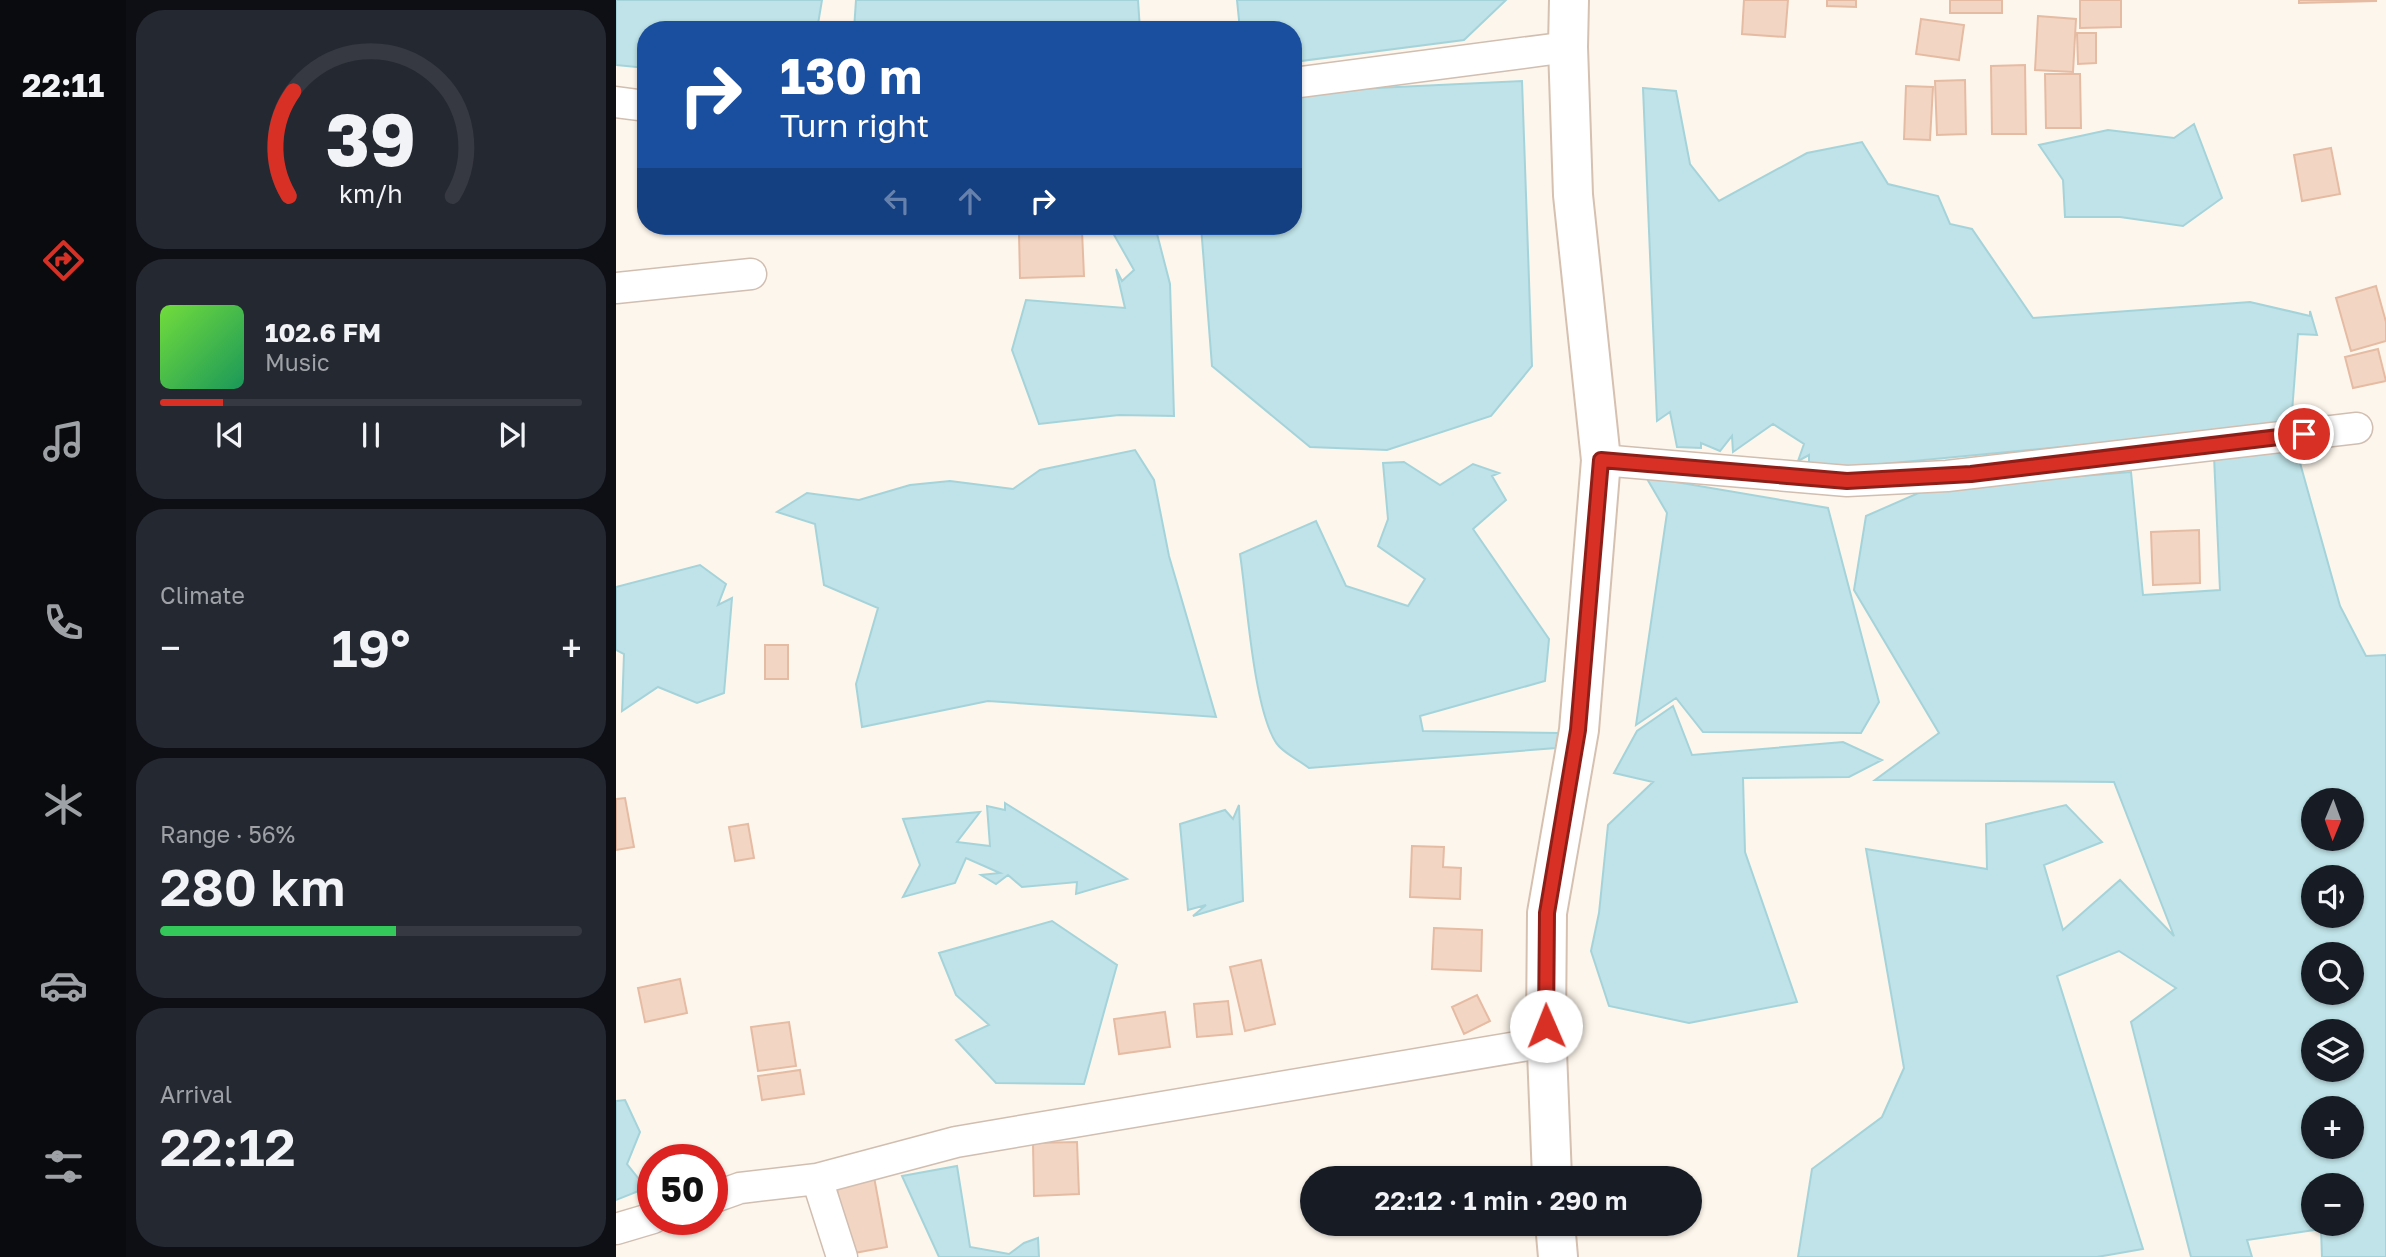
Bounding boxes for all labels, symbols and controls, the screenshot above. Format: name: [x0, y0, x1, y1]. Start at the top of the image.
text: 130 m: [780, 46, 922, 105]
icon: right: [665, 49, 756, 140]
text: 22:11: [22, 66, 104, 104]
text: 39: [326, 95, 416, 182]
text: Turn right: [780, 106, 929, 144]
text: km/h: [339, 178, 403, 209]
icon: left: [878, 182, 916, 220]
icon: ahead: [951, 182, 989, 220]
icon: right: [1024, 182, 1062, 220]
icon: directions: [39, 236, 88, 285]
text: 102.6 FM: [265, 317, 381, 348]
text: Music: [265, 348, 330, 376]
pin: [2274, 404, 2334, 464]
icon: arrive: [2285, 415, 2323, 453]
icon: previous: [211, 416, 249, 454]
icon: pause: [352, 416, 390, 454]
icon: next: [493, 416, 531, 454]
icon: music: [39, 417, 88, 466]
text: Climate: [160, 581, 245, 609]
icon: phone: [39, 598, 88, 647]
text: 19°: [332, 616, 410, 678]
text: −: [160, 625, 181, 670]
text: +: [561, 625, 582, 670]
icon: climate: [39, 780, 88, 829]
north arrow: [2301, 788, 2364, 850]
map controls: [2301, 788, 2364, 1236]
text: Range · 56%: [160, 820, 295, 848]
text: 280 km: [160, 855, 345, 917]
button: sound: [2301, 865, 2364, 928]
button: search: [2301, 942, 2364, 1005]
icon: car: [39, 961, 88, 1010]
position arrow: [1509, 989, 1583, 1063]
button: layers: [2301, 1019, 2364, 1082]
text: Arrival: [160, 1080, 232, 1108]
button: +: [2301, 1096, 2364, 1159]
text: 22:12: [160, 1115, 296, 1177]
icon: filters: [39, 1142, 88, 1191]
speed limit sign: 50: [637, 1144, 728, 1235]
button: −: [2301, 1173, 2364, 1236]
text: 22:12 · 1 min · 290 m: [1375, 1185, 1627, 1216]

